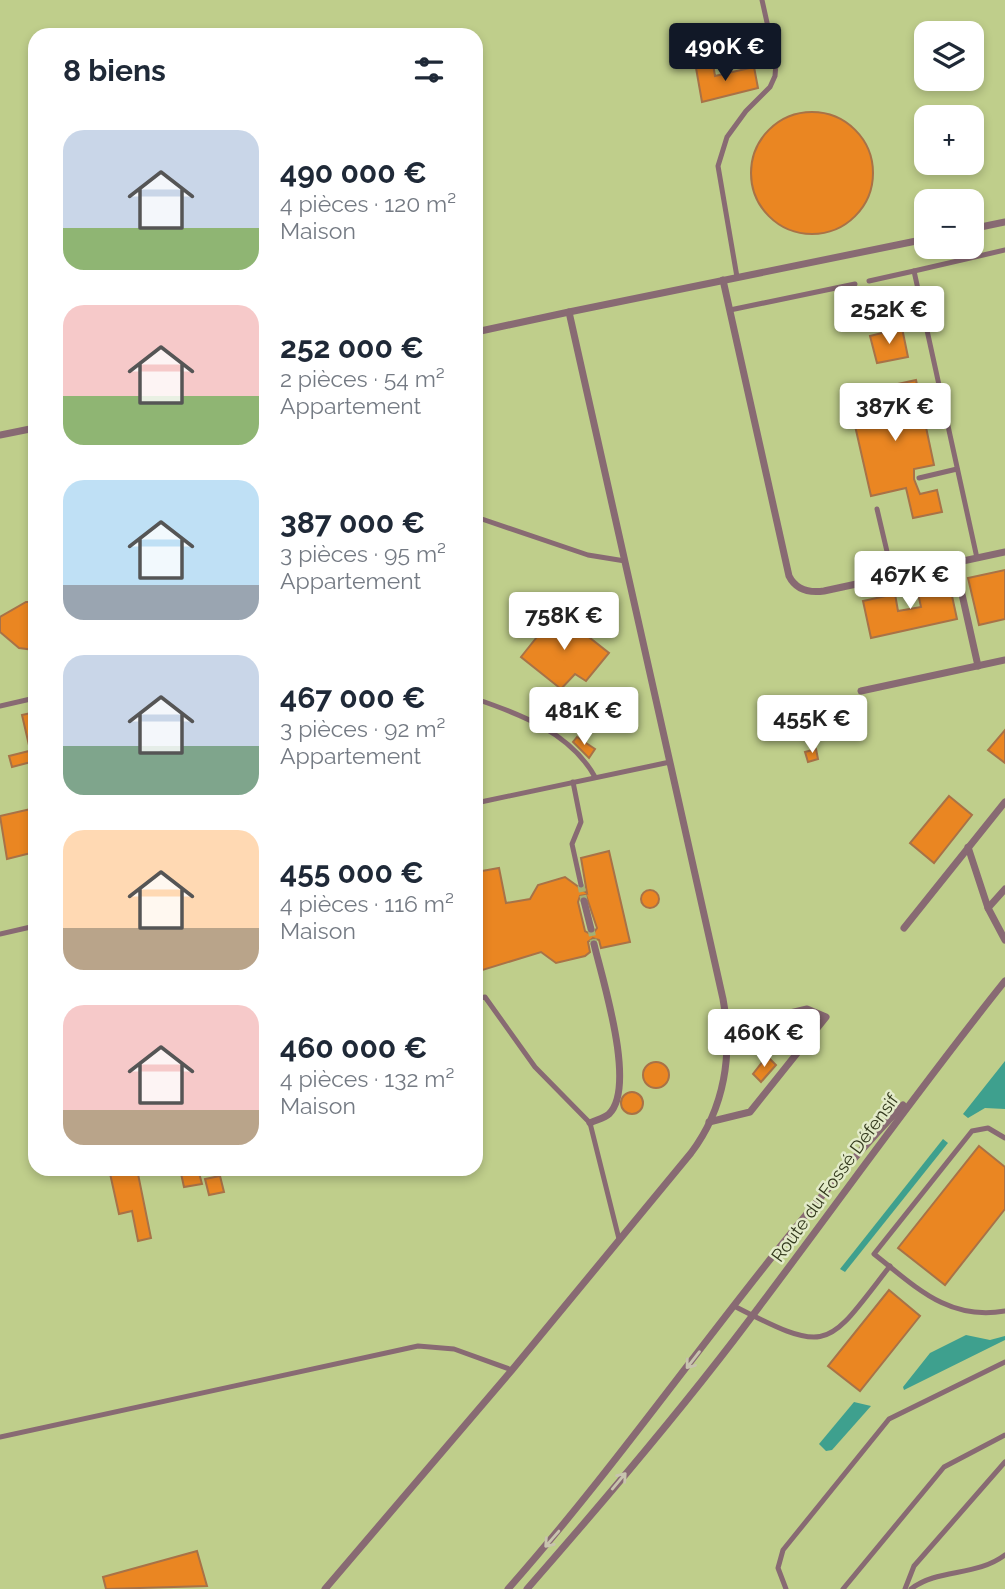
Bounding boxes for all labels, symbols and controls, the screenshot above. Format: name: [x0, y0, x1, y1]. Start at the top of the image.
map controls: [914, 21, 984, 259]
button: layers: [914, 21, 984, 91]
pin: 490K €: [668, 24, 782, 83]
text: 490K €: [685, 32, 765, 59]
icon: filters: [410, 51, 448, 89]
text: 8 biens: [63, 53, 166, 88]
button: +: [914, 105, 984, 175]
text: 490 000 €: [280, 155, 427, 190]
icon: home: [119, 158, 203, 242]
button: −: [914, 189, 984, 259]
text: 4 pièces · 120 m²: [280, 190, 456, 217]
text: Maison: [280, 217, 356, 244]
pin: 252K €: [832, 286, 946, 346]
text: 252K €: [850, 295, 928, 322]
text: 252 000 €: [280, 330, 424, 365]
icon: home: [119, 333, 203, 417]
text: 2 pièces · 54 m²: [280, 365, 445, 392]
pin: 387K €: [838, 384, 952, 443]
text: Appartement: [280, 392, 421, 419]
text: 387K €: [856, 392, 934, 419]
text: 387 000 €: [280, 505, 425, 540]
icon: home: [119, 508, 203, 592]
text: 3 pièces · 95 m²: [280, 540, 446, 567]
pin: 467K €: [853, 552, 967, 611]
text: 467K €: [871, 560, 949, 587]
text: Appartement: [280, 567, 421, 594]
pin: 758K €: [507, 592, 621, 652]
text: 758K €: [525, 601, 603, 628]
text: 467 000 €: [280, 680, 426, 715]
icon: home: [119, 683, 203, 767]
pin: 481K €: [527, 688, 641, 747]
text: 481K €: [545, 696, 623, 723]
pin: 455K €: [755, 696, 869, 755]
text: 455K €: [773, 704, 851, 731]
text: 3 pièces · 92 m²: [280, 715, 445, 742]
text: Appartement: [280, 742, 421, 769]
text: 455 000 €: [280, 855, 424, 890]
icon: home: [119, 858, 203, 942]
text: 4 pièces · 116 m²: [280, 890, 454, 917]
text: Maison: [280, 917, 356, 944]
pin: 460K €: [707, 1010, 821, 1069]
text: 460K €: [724, 1018, 804, 1045]
text: 460 000 €: [280, 1030, 427, 1065]
icon: home: [119, 1033, 203, 1117]
text: 4 pièces · 132 m²: [280, 1065, 454, 1092]
street label: Route du Fossé Défensif: [767, 1089, 903, 1266]
text: Maison: [280, 1092, 356, 1119]
one-way arrow: [686, 1350, 701, 1369]
one-way arrow: [611, 1473, 627, 1491]
one-way arrow: [544, 1529, 560, 1547]

